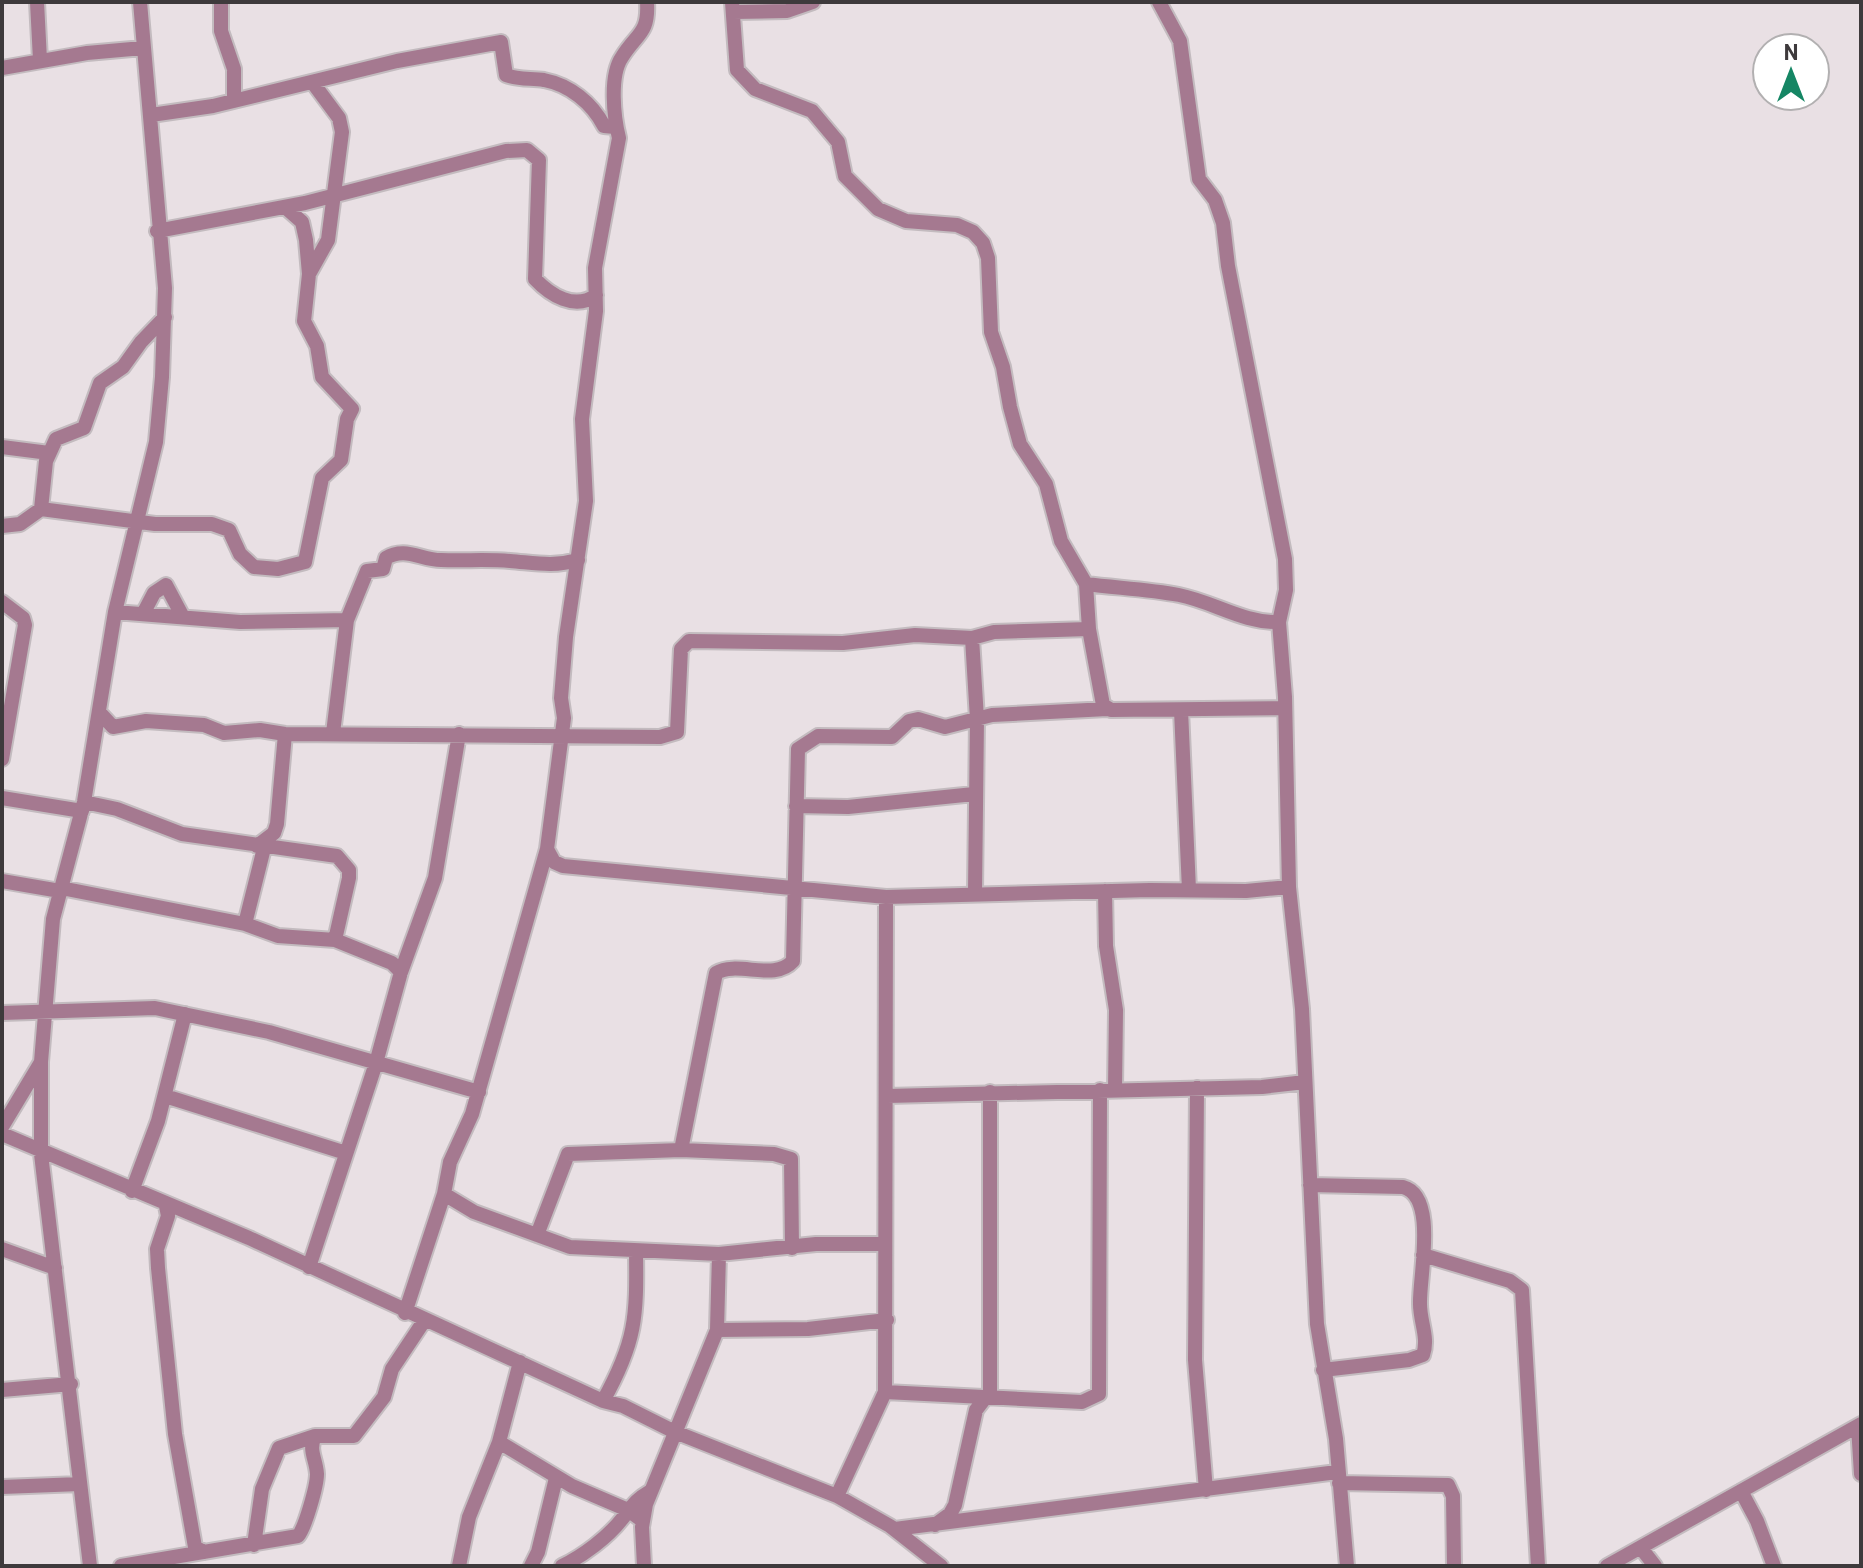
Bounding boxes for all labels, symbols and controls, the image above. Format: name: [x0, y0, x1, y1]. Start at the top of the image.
north arrow: [1751, 32, 1831, 112]
text: N: [1784, 38, 1798, 64]

